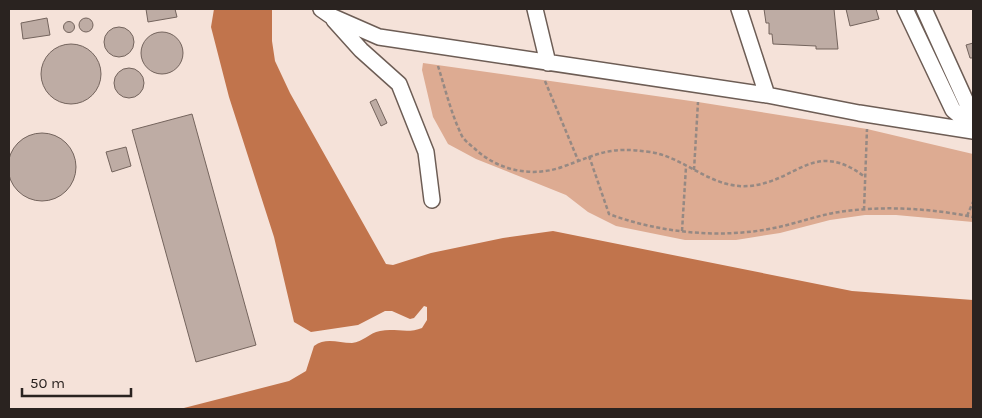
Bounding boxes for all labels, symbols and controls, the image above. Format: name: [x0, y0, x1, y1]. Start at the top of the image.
scale bar: [22, 366, 131, 398]
text: 50 m: [30, 374, 65, 392]

